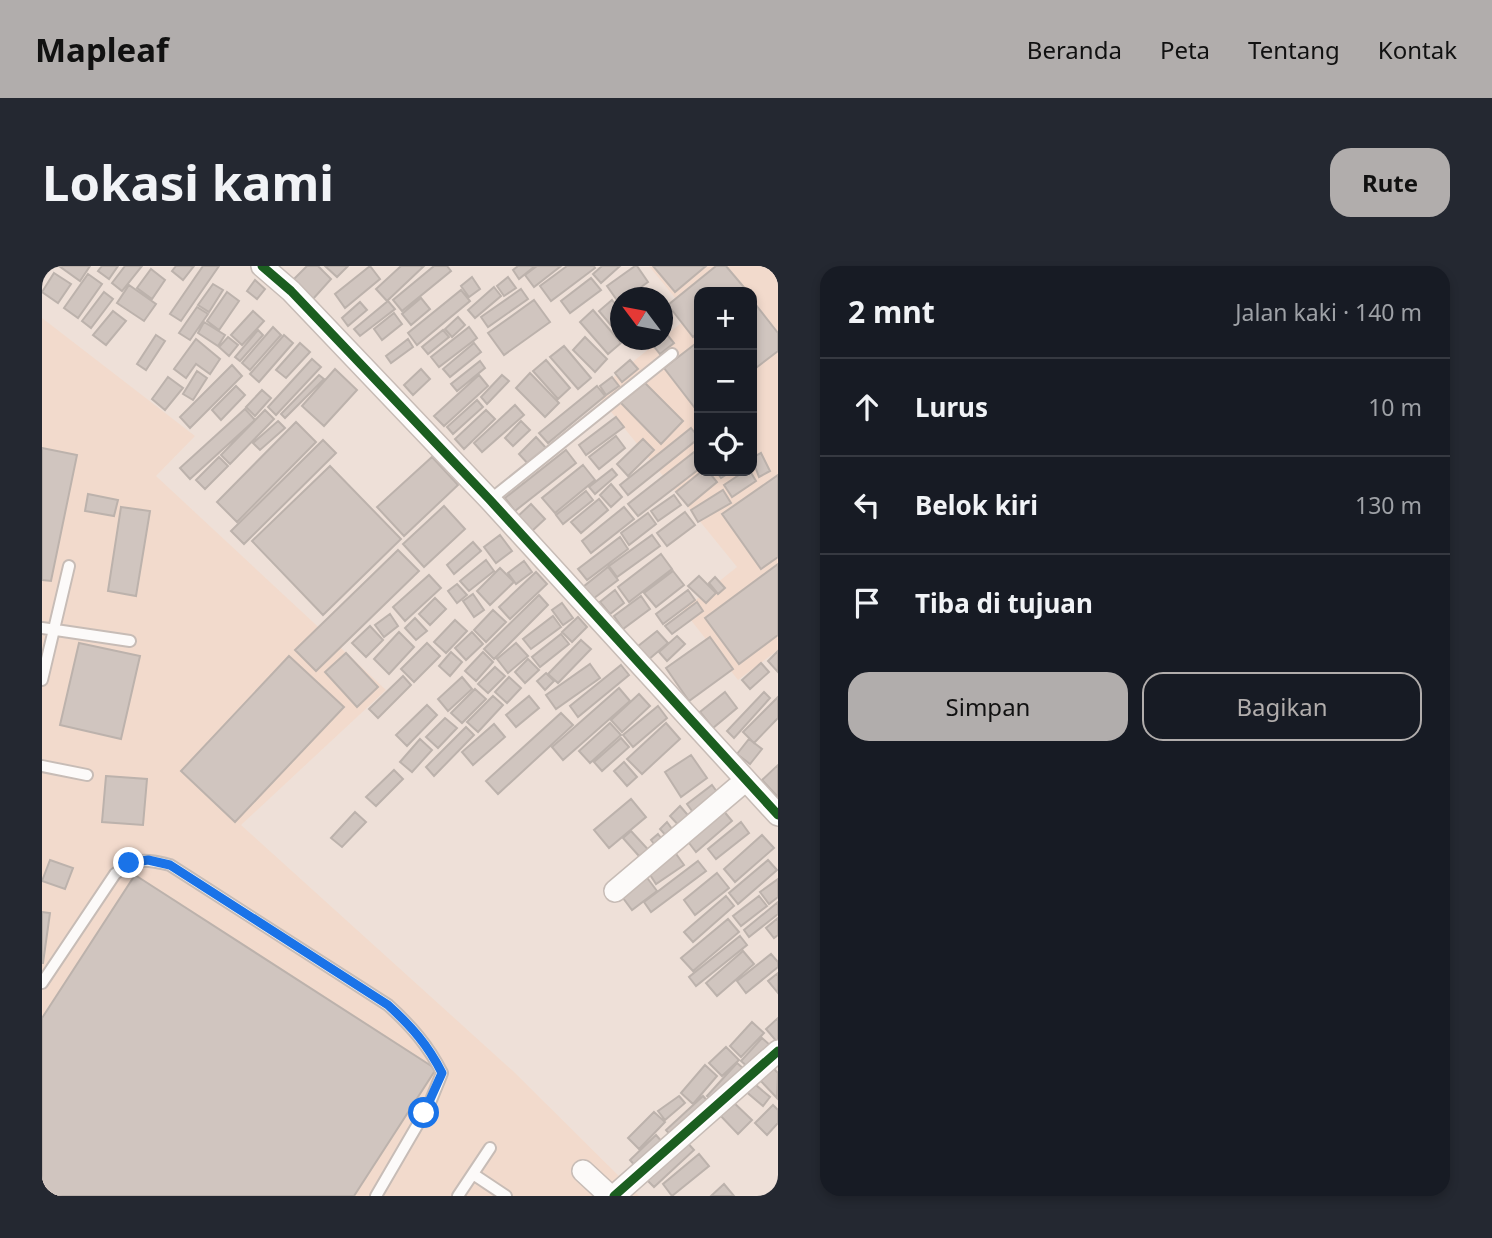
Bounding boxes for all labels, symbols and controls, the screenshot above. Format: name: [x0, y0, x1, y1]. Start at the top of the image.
text: Mapleaf: [35, 27, 169, 72]
text: Beranda: [1027, 33, 1122, 66]
text: Peta: [1160, 33, 1210, 66]
text: Tentang: [1248, 33, 1340, 66]
text: Kontak: [1378, 33, 1457, 66]
button: Rute: [1330, 148, 1450, 217]
text: Lokasi kami: [42, 149, 334, 215]
north arrow: [610, 287, 673, 350]
map controls: [694, 287, 757, 476]
button: +: [694, 287, 757, 350]
text: 2 mnt: [848, 291, 935, 332]
text: Jalan kaki · 140 m: [1235, 296, 1422, 328]
button: −: [694, 350, 757, 413]
icon: ahead: [848, 388, 886, 426]
text: Lurus: [915, 389, 988, 425]
text: 10 m: [1368, 391, 1422, 423]
button: locate: [694, 413, 757, 476]
icon: left: [848, 486, 886, 524]
text: Belok kiri: [915, 487, 1038, 523]
text: 130 m: [1355, 489, 1422, 521]
icon: arrive: [848, 584, 886, 622]
text: Tiba di tujuan: [915, 585, 1093, 621]
button: Simpan: [848, 672, 1128, 741]
button: Bagikan: [1142, 672, 1422, 741]
route end: [113, 847, 144, 878]
route start: [408, 1097, 439, 1128]

